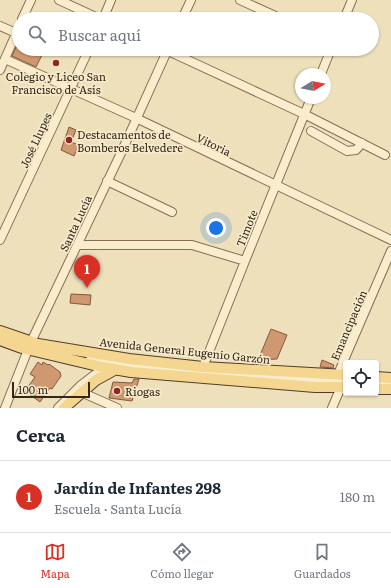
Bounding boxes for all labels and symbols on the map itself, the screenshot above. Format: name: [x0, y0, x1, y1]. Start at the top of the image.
marker: Colegio y Liceo San Francisco de Asís: [51, 58, 61, 68]
place label: Colegio y Liceo San Francisco de Asís: [6, 68, 106, 97]
north arrow: [295, 68, 331, 104]
street label: José Llupes: [15, 110, 55, 170]
place label: Destacamentos de Bomberos Belvedere: [77, 126, 183, 155]
street label: Vitoria: [194, 129, 234, 159]
marker: Destacamentos de Bomberos Belvedere: [64, 135, 74, 145]
street label: Santa Lucía: [55, 192, 95, 254]
street label: Timote: [231, 207, 261, 249]
your location: [206, 218, 226, 238]
pin: 1: [74, 255, 100, 288]
street label: Emancipación: [326, 287, 370, 363]
street label: Avenida General Eugenio Garzón: [99, 333, 271, 367]
scale bar: [12, 380, 90, 399]
place label: Riogas: [125, 383, 160, 399]
marker: Riogas: [112, 386, 122, 396]

